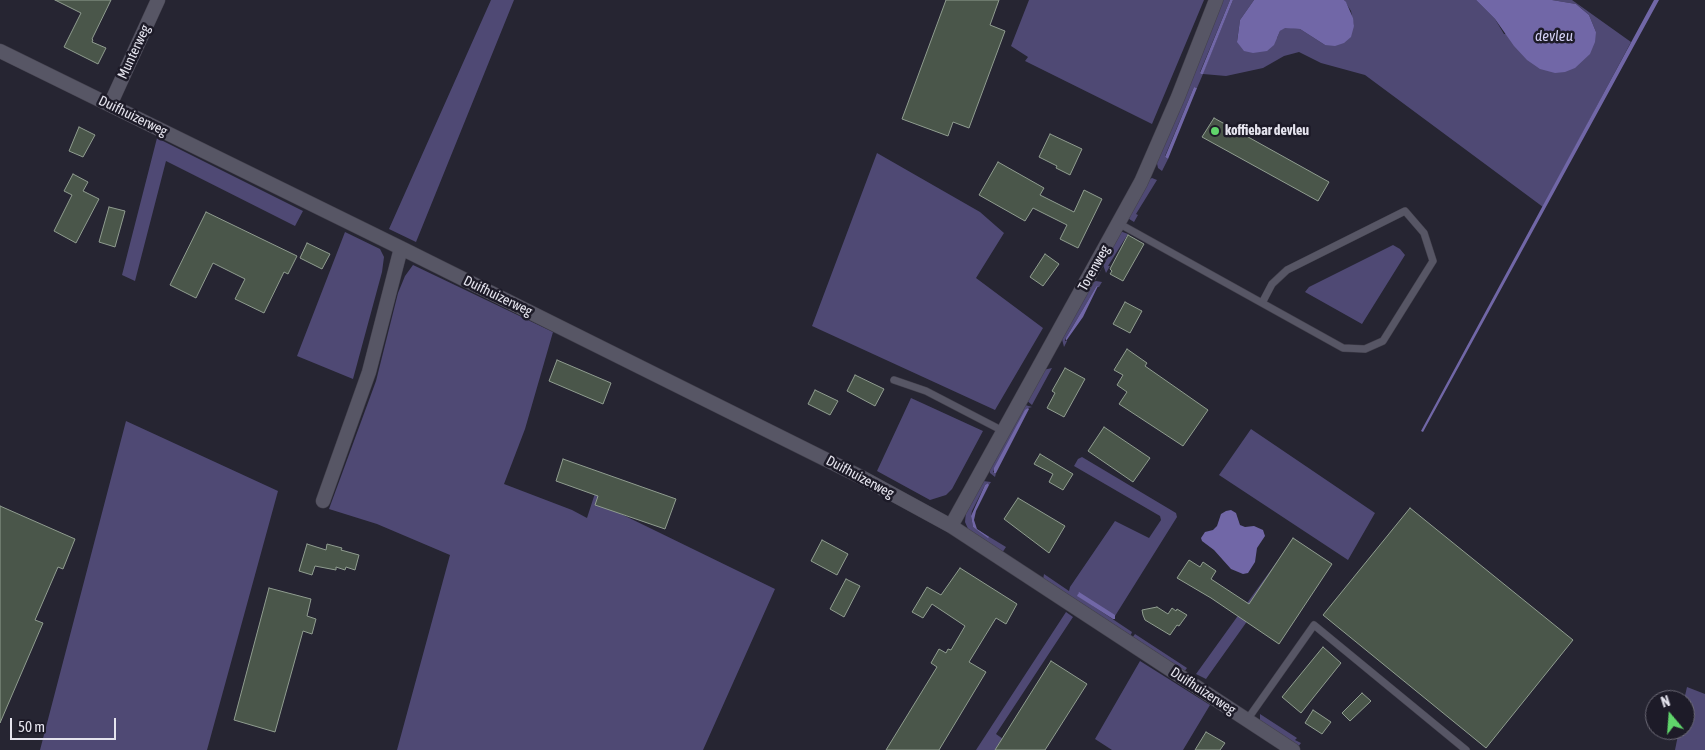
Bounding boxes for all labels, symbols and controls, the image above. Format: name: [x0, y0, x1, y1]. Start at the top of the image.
street label: Munterweg: [114, 22, 154, 82]
water label: devleu: [1535, 27, 1573, 45]
street label: Duifhuizerweg: [96, 92, 170, 140]
place label: koffiebar devleu: [1225, 123, 1309, 139]
marker: koffiebar devleu: [1209, 125, 1221, 137]
street label: Torenweg: [1075, 242, 1113, 294]
street label: Duifhuizerweg: [461, 272, 535, 320]
street label: Duifhuizerweg: [823, 452, 897, 502]
street label: Duifhuizerweg: [1167, 664, 1239, 718]
north arrow: [1645, 690, 1695, 740]
text: N: [1659, 693, 1672, 711]
scale bar: [12, 708, 119, 740]
text: 50 m: [18, 718, 45, 735]

